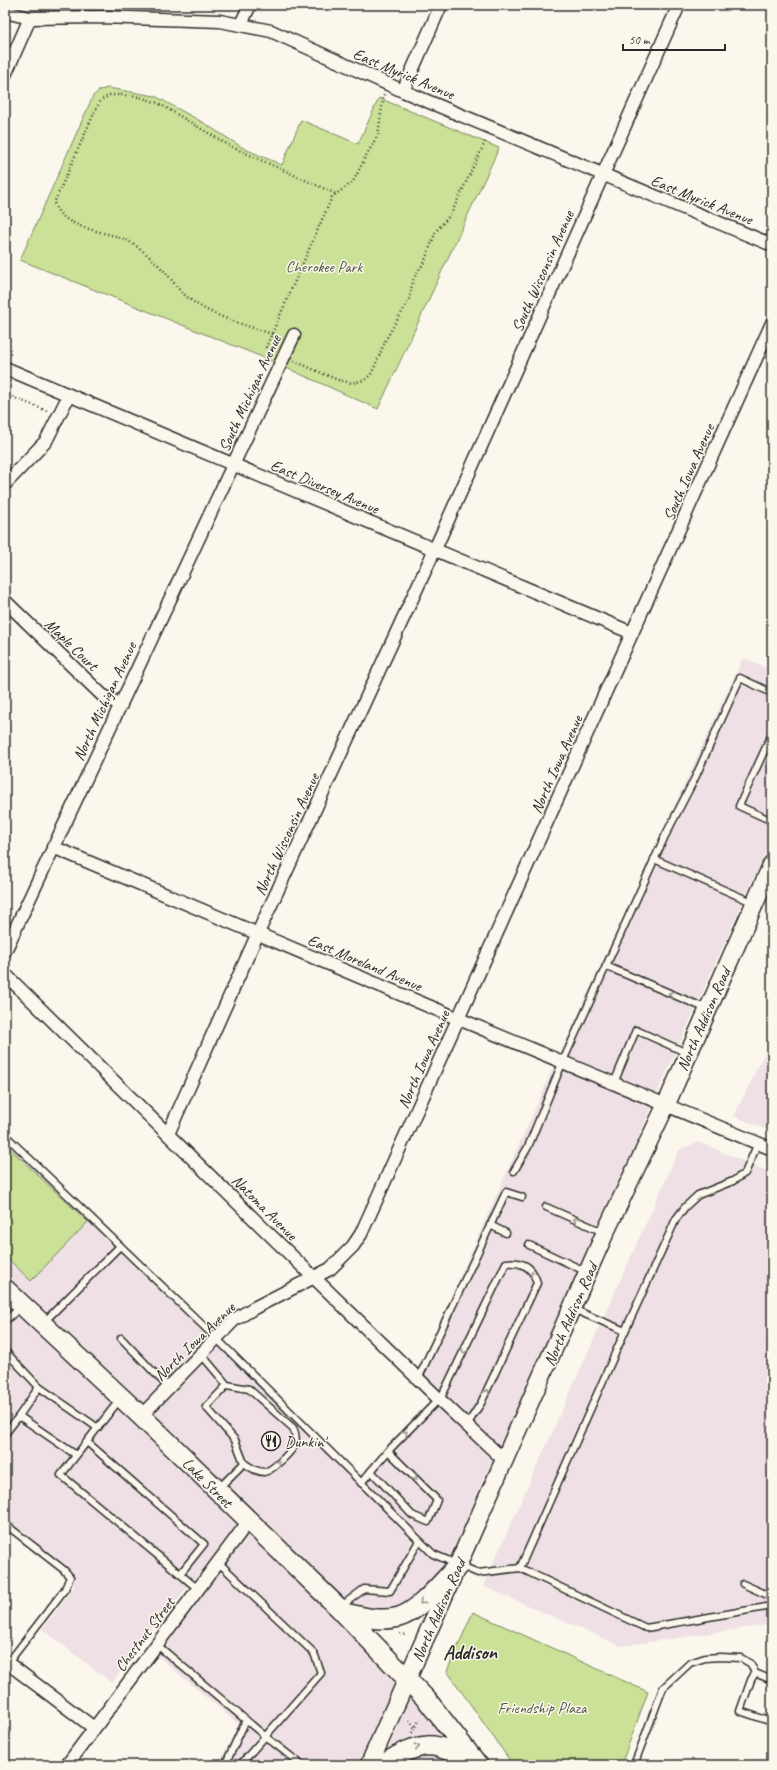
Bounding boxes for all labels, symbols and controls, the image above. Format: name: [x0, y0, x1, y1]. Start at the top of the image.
scale bar: [623, 26, 725, 52]
text: 50 m: [629, 32, 651, 48]
street label: East Myrick Avenue: [350, 44, 459, 105]
street label: East Myrick Avenue: [648, 170, 757, 230]
street label: South Wisconsin Avenue: [507, 206, 579, 335]
park label: Cherokee Park: [286, 257, 363, 277]
street label: South Michigan Avenue: [214, 330, 286, 455]
street label: South Iowa Avenue: [659, 419, 720, 524]
street label: East Diversey Avenue: [268, 455, 383, 519]
street label: Maple Court: [40, 614, 103, 676]
street label: North Michigan Avenue: [69, 637, 142, 764]
street label: North Iowa Avenue: [526, 711, 588, 816]
street label: North Wisconsin Avenue: [250, 769, 325, 899]
street label: East Moreland Avenue: [305, 930, 426, 997]
street label: North Addison Road: [672, 962, 737, 1074]
one-way arrow: [667, 991, 675, 999]
street label: North Iowa Avenue: [393, 1006, 455, 1111]
street label: Natoma Avenue: [227, 1171, 303, 1246]
one-way arrow: [572, 1217, 580, 1225]
street label: North Addison Road: [539, 1257, 604, 1369]
one-way arrow: [530, 1271, 538, 1278]
street label: North Iowa Avenue: [150, 1297, 241, 1385]
one-way arrow: [461, 1347, 469, 1355]
one-way arrow: [482, 1388, 490, 1395]
restaurant icon: Dunkin': [260, 1430, 282, 1452]
one-way arrow: [401, 1430, 408, 1438]
place label: Dunkin': [285, 1432, 328, 1452]
street label: Lake Street: [178, 1453, 238, 1513]
one-way arrow: [273, 1460, 281, 1468]
one-way arrow: [410, 1473, 418, 1481]
street label: North Addison Road: [407, 1556, 469, 1664]
street label: Chestnut Street: [110, 1592, 180, 1676]
one-way arrow: [419, 1597, 427, 1605]
district label: Addison: [443, 1640, 497, 1664]
park label: Friendship Plaza: [498, 1698, 588, 1718]
one-way arrow: [414, 1744, 420, 1752]

